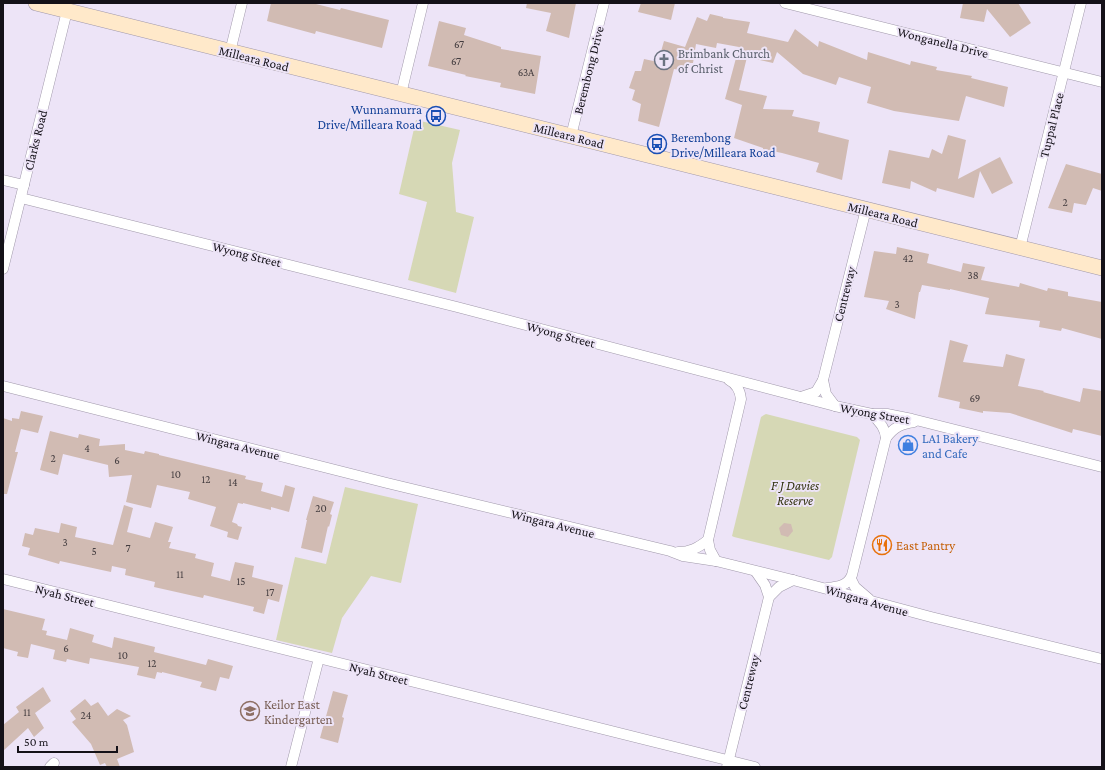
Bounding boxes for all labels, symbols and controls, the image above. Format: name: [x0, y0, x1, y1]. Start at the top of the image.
street label: Berembong Drive: [570, 24, 607, 116]
street label: Wonganella Drive: [896, 24, 990, 61]
house number: 67: [454, 38, 464, 50]
street label: Milleara Road: [217, 43, 291, 75]
place label: Brimbank Church of Christ: [678, 46, 770, 76]
church icon: Brimbank Church of Christ: [653, 49, 675, 71]
house number: 67: [451, 55, 461, 67]
house number: 63A: [518, 66, 535, 78]
street label: Tuppal Place: [1036, 91, 1067, 159]
place label: Wunnamurra Drive/Milleara Road: [317, 102, 422, 132]
bus stop icon: Wunnamurra Drive/Milleara Road: [425, 105, 447, 127]
street label: Clarks Road: [21, 108, 50, 172]
street label: Milleara Road: [532, 120, 606, 152]
place label: Berembong Drive/Milleara Road: [671, 130, 776, 160]
bus stop icon: Berembong Drive/Milleara Road: [646, 133, 668, 155]
house number: 2: [1062, 196, 1068, 208]
street label: Milleara Road: [846, 199, 920, 231]
street label: Wyong Street: [211, 239, 283, 270]
house number: 42: [903, 252, 913, 264]
street label: Centreway: [830, 264, 859, 323]
house number: 38: [967, 269, 979, 281]
house number: 3: [894, 298, 900, 310]
street label: Wyong Street: [525, 318, 597, 351]
house number: 69: [970, 392, 980, 404]
street label: Wyong Street: [839, 400, 911, 427]
street label: Wingara Avenue: [195, 428, 281, 463]
place label: LA1 Bakery and Cafe: [922, 431, 979, 461]
shop icon: LA1 Bakery and Cafe: [897, 434, 919, 456]
house number: 4: [84, 442, 90, 454]
house number: 2: [50, 452, 56, 464]
house number: 6: [114, 454, 120, 466]
house number: 10: [171, 468, 181, 480]
house number: 12: [202, 473, 210, 485]
house number: 14: [228, 476, 238, 488]
park label: F J Davies Reserve: [771, 478, 819, 508]
house number: 20: [315, 502, 327, 514]
street label: Wingara Avenue: [510, 506, 596, 541]
restaurant icon: East Pantry: [871, 534, 893, 556]
house number: 3: [62, 536, 68, 548]
place label: East Pantry: [896, 538, 956, 553]
house number: 7: [125, 542, 131, 554]
house number: 5: [91, 545, 97, 557]
house number: 11: [176, 568, 184, 580]
house number: 15: [237, 575, 245, 587]
street label: Nyah Street: [34, 581, 97, 610]
street label: Wingara Avenue: [824, 581, 910, 620]
house number: 17: [266, 586, 274, 598]
house number: 6: [63, 642, 69, 654]
house number: 10: [118, 649, 128, 661]
street label: Centreway: [734, 652, 763, 711]
house number: 12: [148, 657, 156, 669]
street label: Nyah Street: [348, 659, 411, 688]
place label: Keilor East Kindergarten: [264, 697, 333, 727]
school or university icon: Keilor East Kindergarten: [239, 700, 261, 722]
house number: 11: [23, 706, 31, 718]
house number: 24: [81, 709, 92, 721]
scale bar: [18, 728, 117, 754]
text: 50 m: [24, 735, 49, 749]

